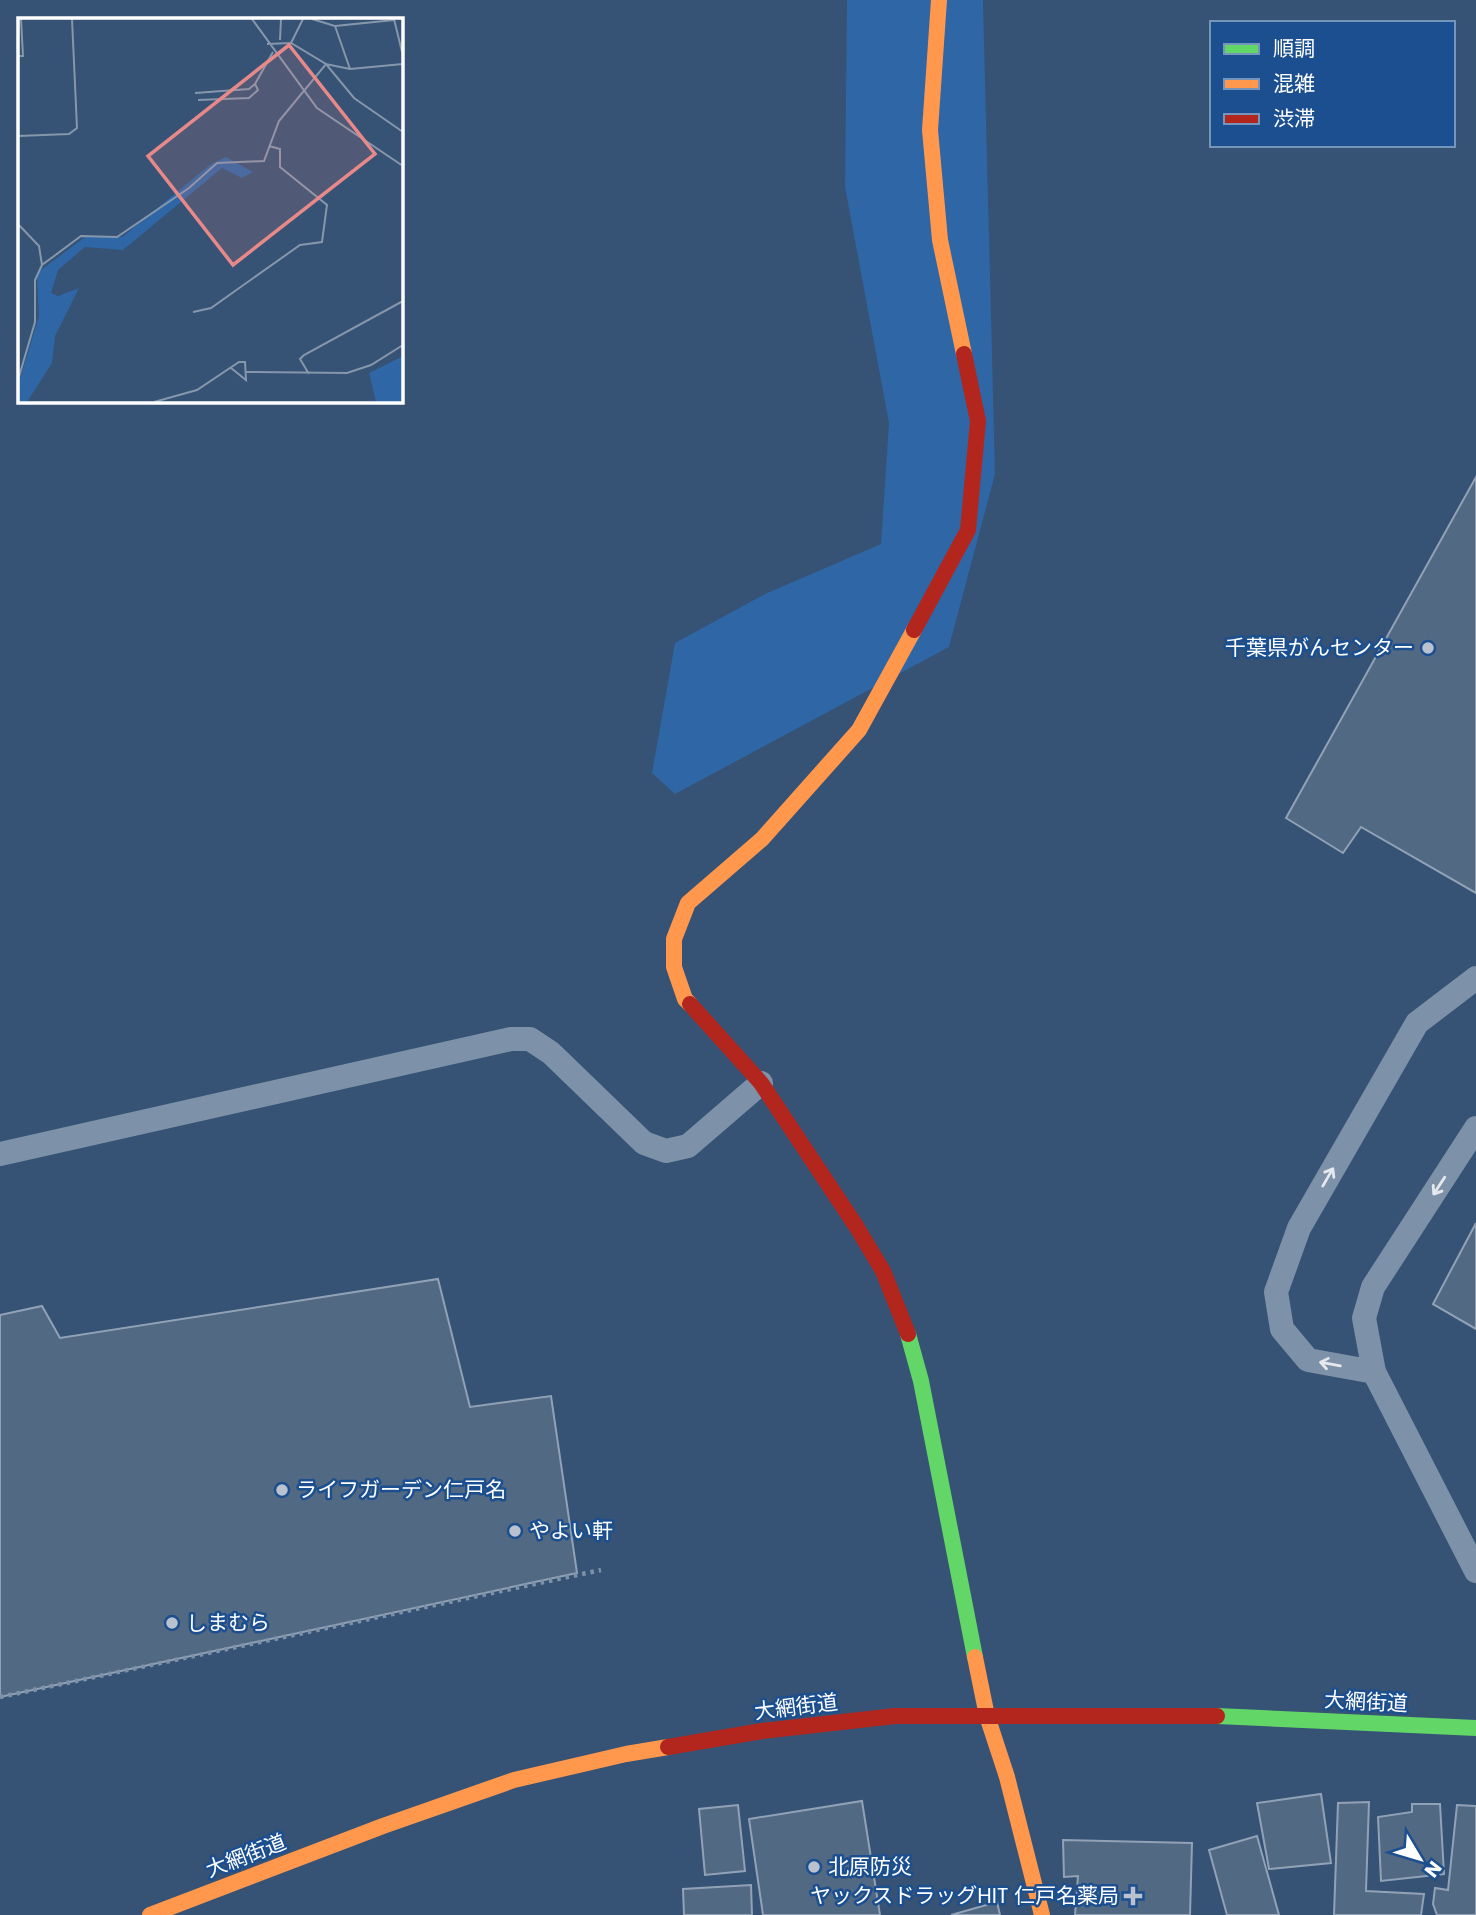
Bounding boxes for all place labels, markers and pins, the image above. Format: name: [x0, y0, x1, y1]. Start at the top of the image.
place label: 千葉県がんセンター: [1225, 633, 1414, 662]
marker: 千葉県がんセンター: [1420, 640, 1436, 656]
place label: ライフガーデン仁戸名: [296, 1475, 506, 1504]
marker: ライフガーデン仁戸名: [274, 1482, 290, 1498]
place label: やよい軒: [529, 1516, 613, 1545]
marker: やよい軒: [507, 1523, 523, 1539]
place label: しまむら: [186, 1608, 270, 1637]
marker: しまむら: [164, 1615, 180, 1631]
place label: 北原防災: [828, 1852, 912, 1881]
marker: 北原防災: [806, 1859, 822, 1875]
place label: ヤックスドラッグHIT 仁戸名薬局: [810, 1881, 1119, 1910]
marker: ヤックスドラッグHIT 仁戸名薬局: [1125, 1888, 1141, 1904]

